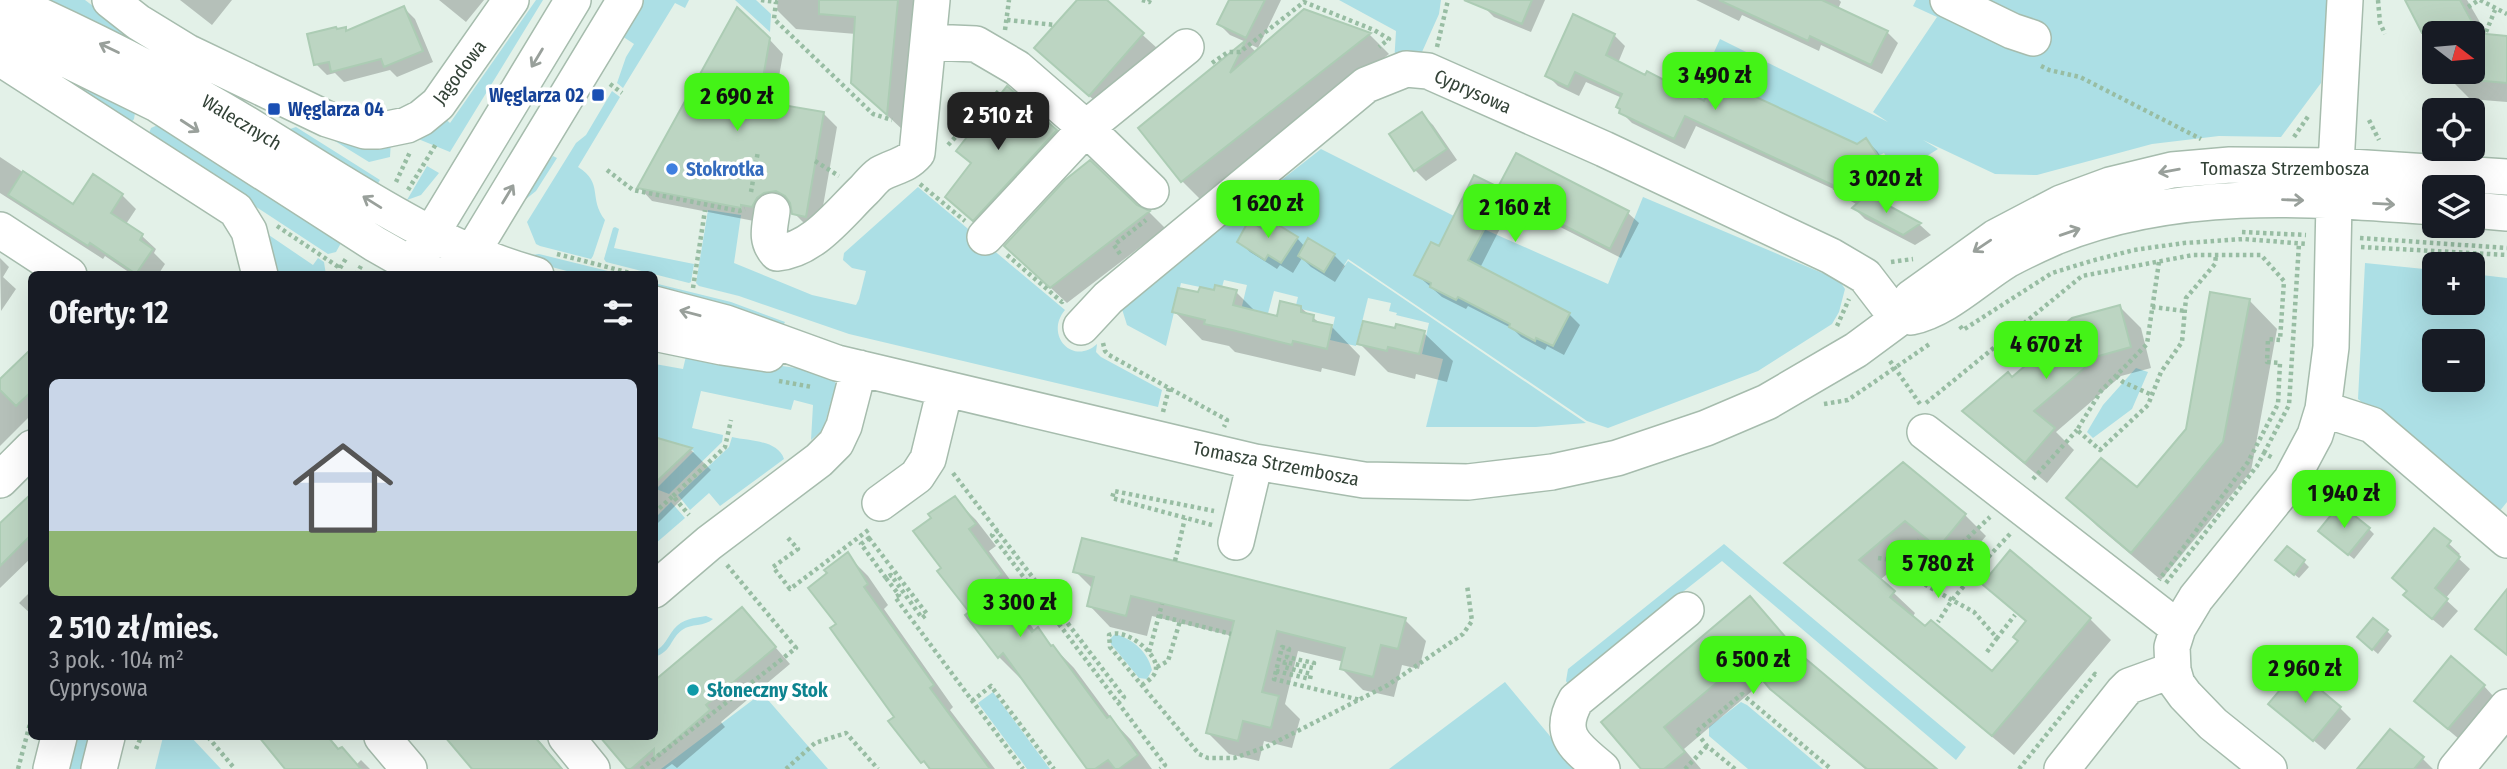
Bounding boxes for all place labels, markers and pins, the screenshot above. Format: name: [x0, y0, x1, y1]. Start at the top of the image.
pin: 3 490 zł: [1643, 52, 1787, 112]
pin: 2 690 zł: [665, 74, 809, 133]
place label: Węglarza 02: [489, 84, 584, 107]
marker: Węglarza 02: [590, 87, 606, 103]
pin: 2 510 zł: [926, 92, 1070, 152]
place label: Węglarza 04: [288, 98, 384, 121]
marker: Węglarza 04: [266, 101, 282, 117]
pin: 3 020 zł: [1814, 156, 1958, 215]
place label: Stokrotka: [686, 158, 764, 181]
marker: Stokrotka: [664, 161, 680, 177]
pin: 1 620 zł: [1196, 180, 1340, 240]
pin: 2 160 zł: [1443, 184, 1587, 244]
pin: 4 670 zł: [1974, 322, 2118, 381]
pin: 1 940 zł: [2272, 470, 2416, 530]
pin: 5 780 zł: [1866, 540, 2010, 600]
pin: 3 300 zł: [948, 580, 1092, 639]
pin: 6 500 zł: [1681, 636, 1825, 696]
pin: 2 960 zł: [2233, 646, 2377, 705]
place label: Słoneczny Stok: [707, 679, 828, 702]
marker: Słoneczny Stok: [685, 682, 701, 698]

